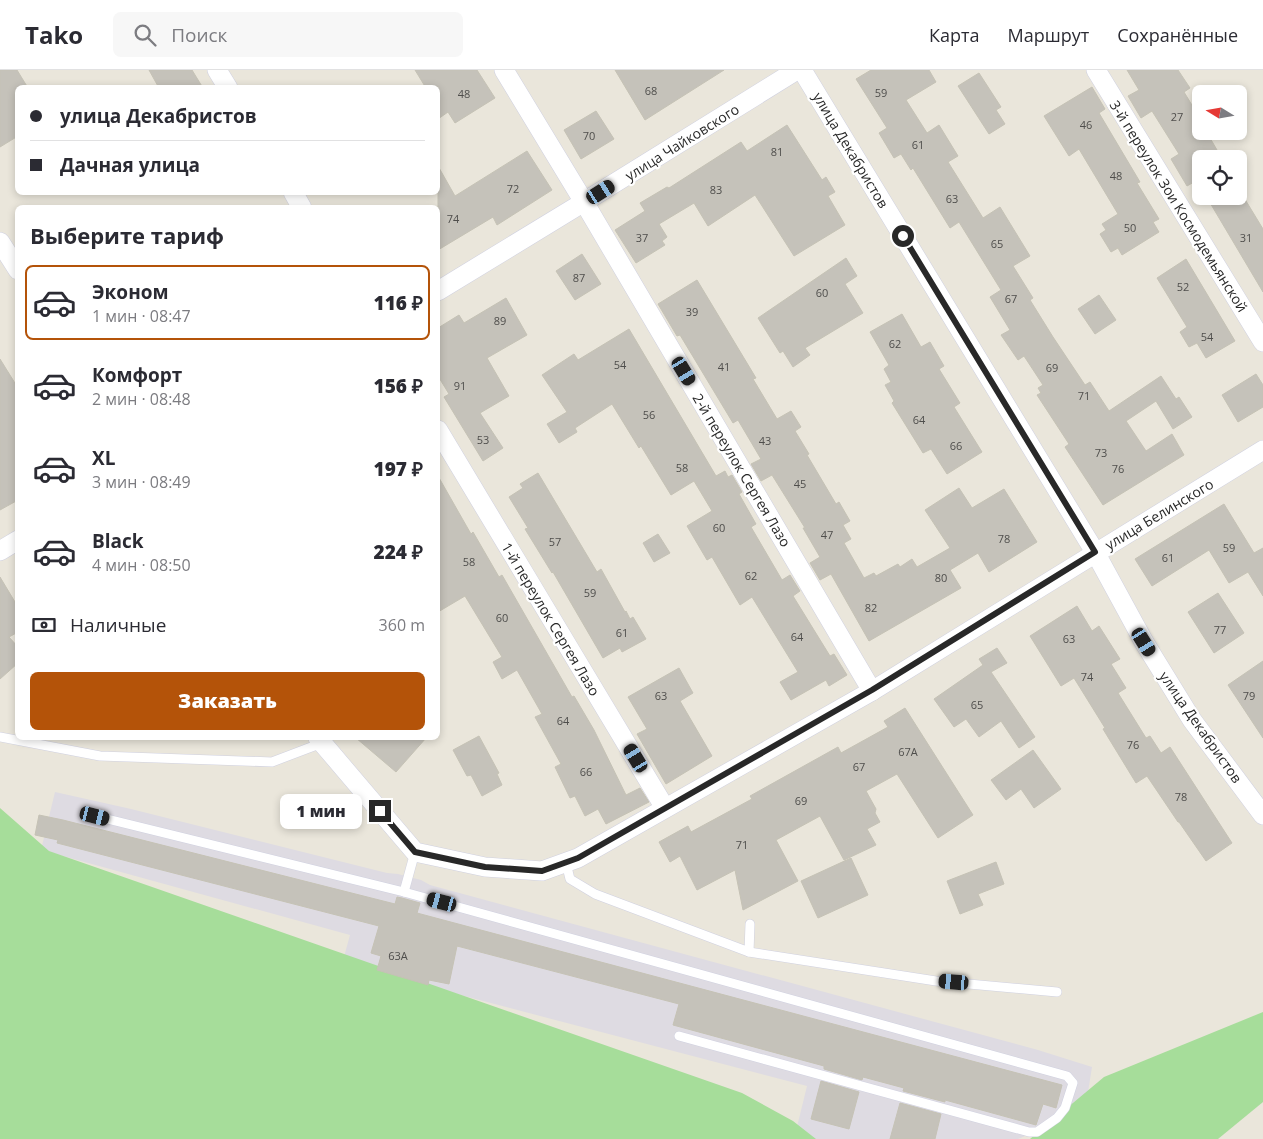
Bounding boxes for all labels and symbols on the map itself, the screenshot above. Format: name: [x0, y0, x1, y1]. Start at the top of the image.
house number: 68: [645, 83, 657, 98]
house number: 59: [875, 85, 887, 100]
north arrow: [1192, 85, 1248, 140]
house number: 48: [458, 86, 470, 101]
street label: улица Декабристов: [809, 88, 893, 212]
street label: 3-й переулок Зои Космодемьянской: [1106, 97, 1252, 315]
street label: улица Чайковского: [621, 99, 743, 185]
house number: 27: [1171, 109, 1183, 124]
house number: 46: [1080, 117, 1092, 132]
house number: 70: [583, 128, 595, 143]
house number: 61: [912, 137, 924, 152]
house number: 81: [771, 144, 783, 159]
house number: 48: [1110, 168, 1122, 183]
car: [584, 178, 617, 206]
house number: 72: [507, 181, 519, 196]
house number: 83: [710, 182, 722, 197]
house number: 63: [946, 191, 958, 206]
house number: 74: [447, 211, 460, 226]
house number: 50: [1124, 220, 1136, 235]
route start: [892, 225, 914, 247]
house number: 37: [636, 230, 648, 245]
house number: 31: [1240, 230, 1252, 245]
house number: 65: [991, 236, 1003, 251]
house number: 87: [573, 270, 585, 285]
house number: 52: [1177, 279, 1189, 294]
house number: 60: [816, 285, 828, 300]
house number: 67: [1005, 291, 1017, 306]
house number: 39: [686, 304, 698, 319]
house number: 89: [494, 313, 506, 328]
house number: 54: [1201, 329, 1214, 344]
house number: 62: [889, 336, 901, 351]
car: [669, 354, 698, 388]
house number: 54: [614, 357, 627, 372]
house number: 41: [718, 359, 730, 374]
house number: 69: [1046, 360, 1058, 375]
house number: 91: [454, 378, 466, 393]
house number: 71: [1078, 388, 1090, 403]
street label: 2-й переулок Сергея Лазо: [689, 390, 795, 550]
house number: 56: [643, 407, 655, 422]
house number: 64: [913, 412, 926, 427]
house number: 53: [477, 432, 489, 447]
house number: 43: [759, 433, 771, 448]
house number: 66: [950, 438, 962, 453]
house number: 73: [1095, 445, 1107, 460]
house number: 58: [676, 460, 688, 475]
house number: 76: [1112, 461, 1124, 476]
street label: улица Белинского: [1101, 474, 1217, 554]
house number: 45: [794, 476, 806, 491]
house number: 60: [713, 520, 725, 535]
house number: 47: [821, 527, 833, 542]
house number: 78: [998, 531, 1010, 546]
house number: 57: [549, 534, 561, 549]
street label: 1-й переулок Сергея Лазо: [498, 539, 604, 699]
house number: 59: [1223, 540, 1235, 555]
house number: 61: [1162, 550, 1174, 565]
house number: 58: [463, 554, 475, 569]
house number: 62: [745, 568, 757, 583]
house number: 80: [935, 570, 947, 585]
house number: 59: [584, 585, 596, 600]
house number: 82: [865, 600, 877, 615]
house number: 60: [496, 610, 508, 625]
house number: 77: [1214, 622, 1226, 637]
house number: 61: [616, 625, 628, 640]
car: [1129, 625, 1158, 659]
house number: 64: [791, 629, 804, 644]
house number: 63: [1063, 631, 1075, 646]
street label: улица Декабристов: [1155, 667, 1247, 787]
house number: 74: [1081, 669, 1094, 684]
house number: 63: [655, 688, 667, 703]
house number: 79: [1243, 688, 1255, 703]
house number: 65: [971, 697, 983, 712]
house number: 64: [557, 713, 570, 728]
house number: 76: [1127, 737, 1139, 752]
car: [621, 741, 650, 775]
house number: 67А: [898, 744, 918, 759]
house number: 67: [853, 759, 865, 774]
house number: 66: [580, 764, 592, 779]
house number: 78: [1175, 789, 1187, 804]
house number: 69: [795, 793, 807, 808]
callout: 1 мин: [280, 794, 362, 828]
route end: [369, 800, 391, 822]
car: [78, 805, 111, 827]
house number: 71: [736, 837, 748, 852]
car: [425, 891, 458, 913]
house number: 63А: [388, 948, 408, 963]
car: [938, 973, 969, 991]

